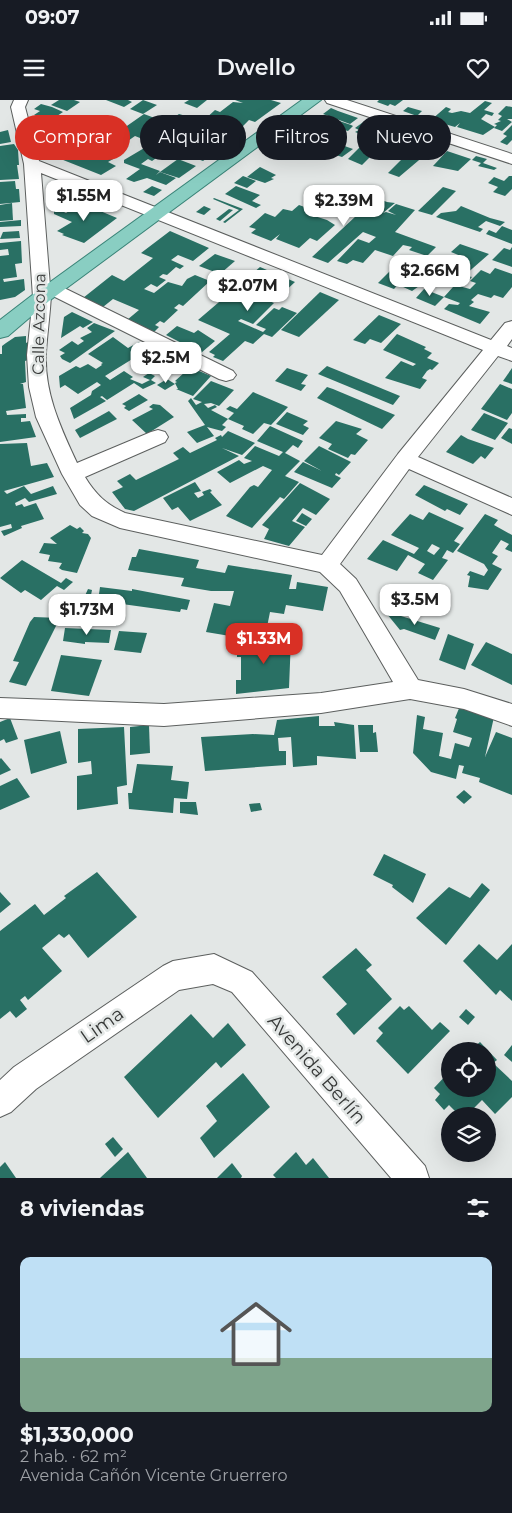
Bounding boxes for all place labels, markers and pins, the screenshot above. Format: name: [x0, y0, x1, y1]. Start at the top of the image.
pin: $1.55M: [43, 180, 125, 222]
pin: $2.39M: [303, 184, 385, 227]
pin: $2.66M: [389, 254, 471, 297]
pin: $2.07M: [207, 270, 289, 312]
pin: $2.5M: [131, 342, 201, 384]
pin: $3.5M: [380, 584, 450, 626]
pin: $1.73M: [46, 594, 128, 636]
pin: $1.33M: [223, 622, 305, 665]

